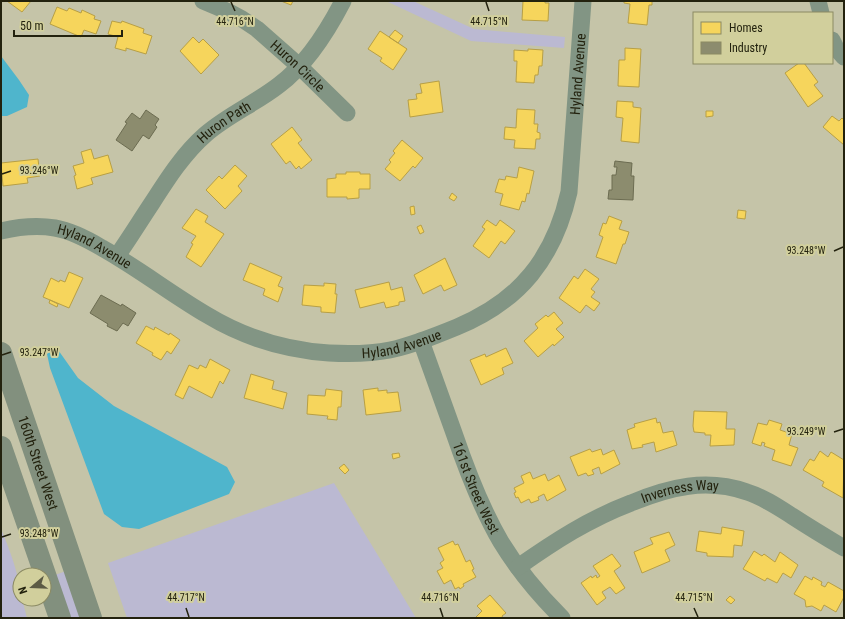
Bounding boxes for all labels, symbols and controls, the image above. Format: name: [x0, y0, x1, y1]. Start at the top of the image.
scale bar: [14, 12, 122, 38]
legend: [693, 12, 833, 64]
text: 44.716°N: [216, 16, 254, 27]
text: 44.715°N: [470, 16, 508, 27]
text: 50 m: [20, 19, 44, 33]
text: Homes: [729, 21, 763, 35]
street label: Hyland Avenue: [567, 32, 589, 115]
street label: Huron Circle: [267, 37, 329, 95]
text: Industry: [729, 41, 767, 55]
street label: Huron Path: [194, 98, 254, 146]
text: 93.246°W: [20, 165, 59, 176]
street label: Hyland Avenue: [56, 221, 135, 272]
text: 93.248°W: [787, 245, 826, 256]
street label: Hyland Avenue: [361, 326, 444, 361]
text: 93.247°W: [20, 347, 59, 358]
street label: 160th Street West: [15, 414, 62, 512]
text: 93.249°W: [787, 426, 826, 437]
street label: 161st Street West: [450, 440, 503, 537]
street label: Inverness Way: [639, 477, 720, 506]
text: 93.248°W: [20, 528, 59, 539]
north arrow: [12, 567, 52, 607]
text: N: [16, 585, 30, 595]
text: 44.717°N: [167, 592, 205, 603]
text: 44.716°N: [421, 592, 459, 603]
text: 44.715°N: [675, 592, 713, 603]

